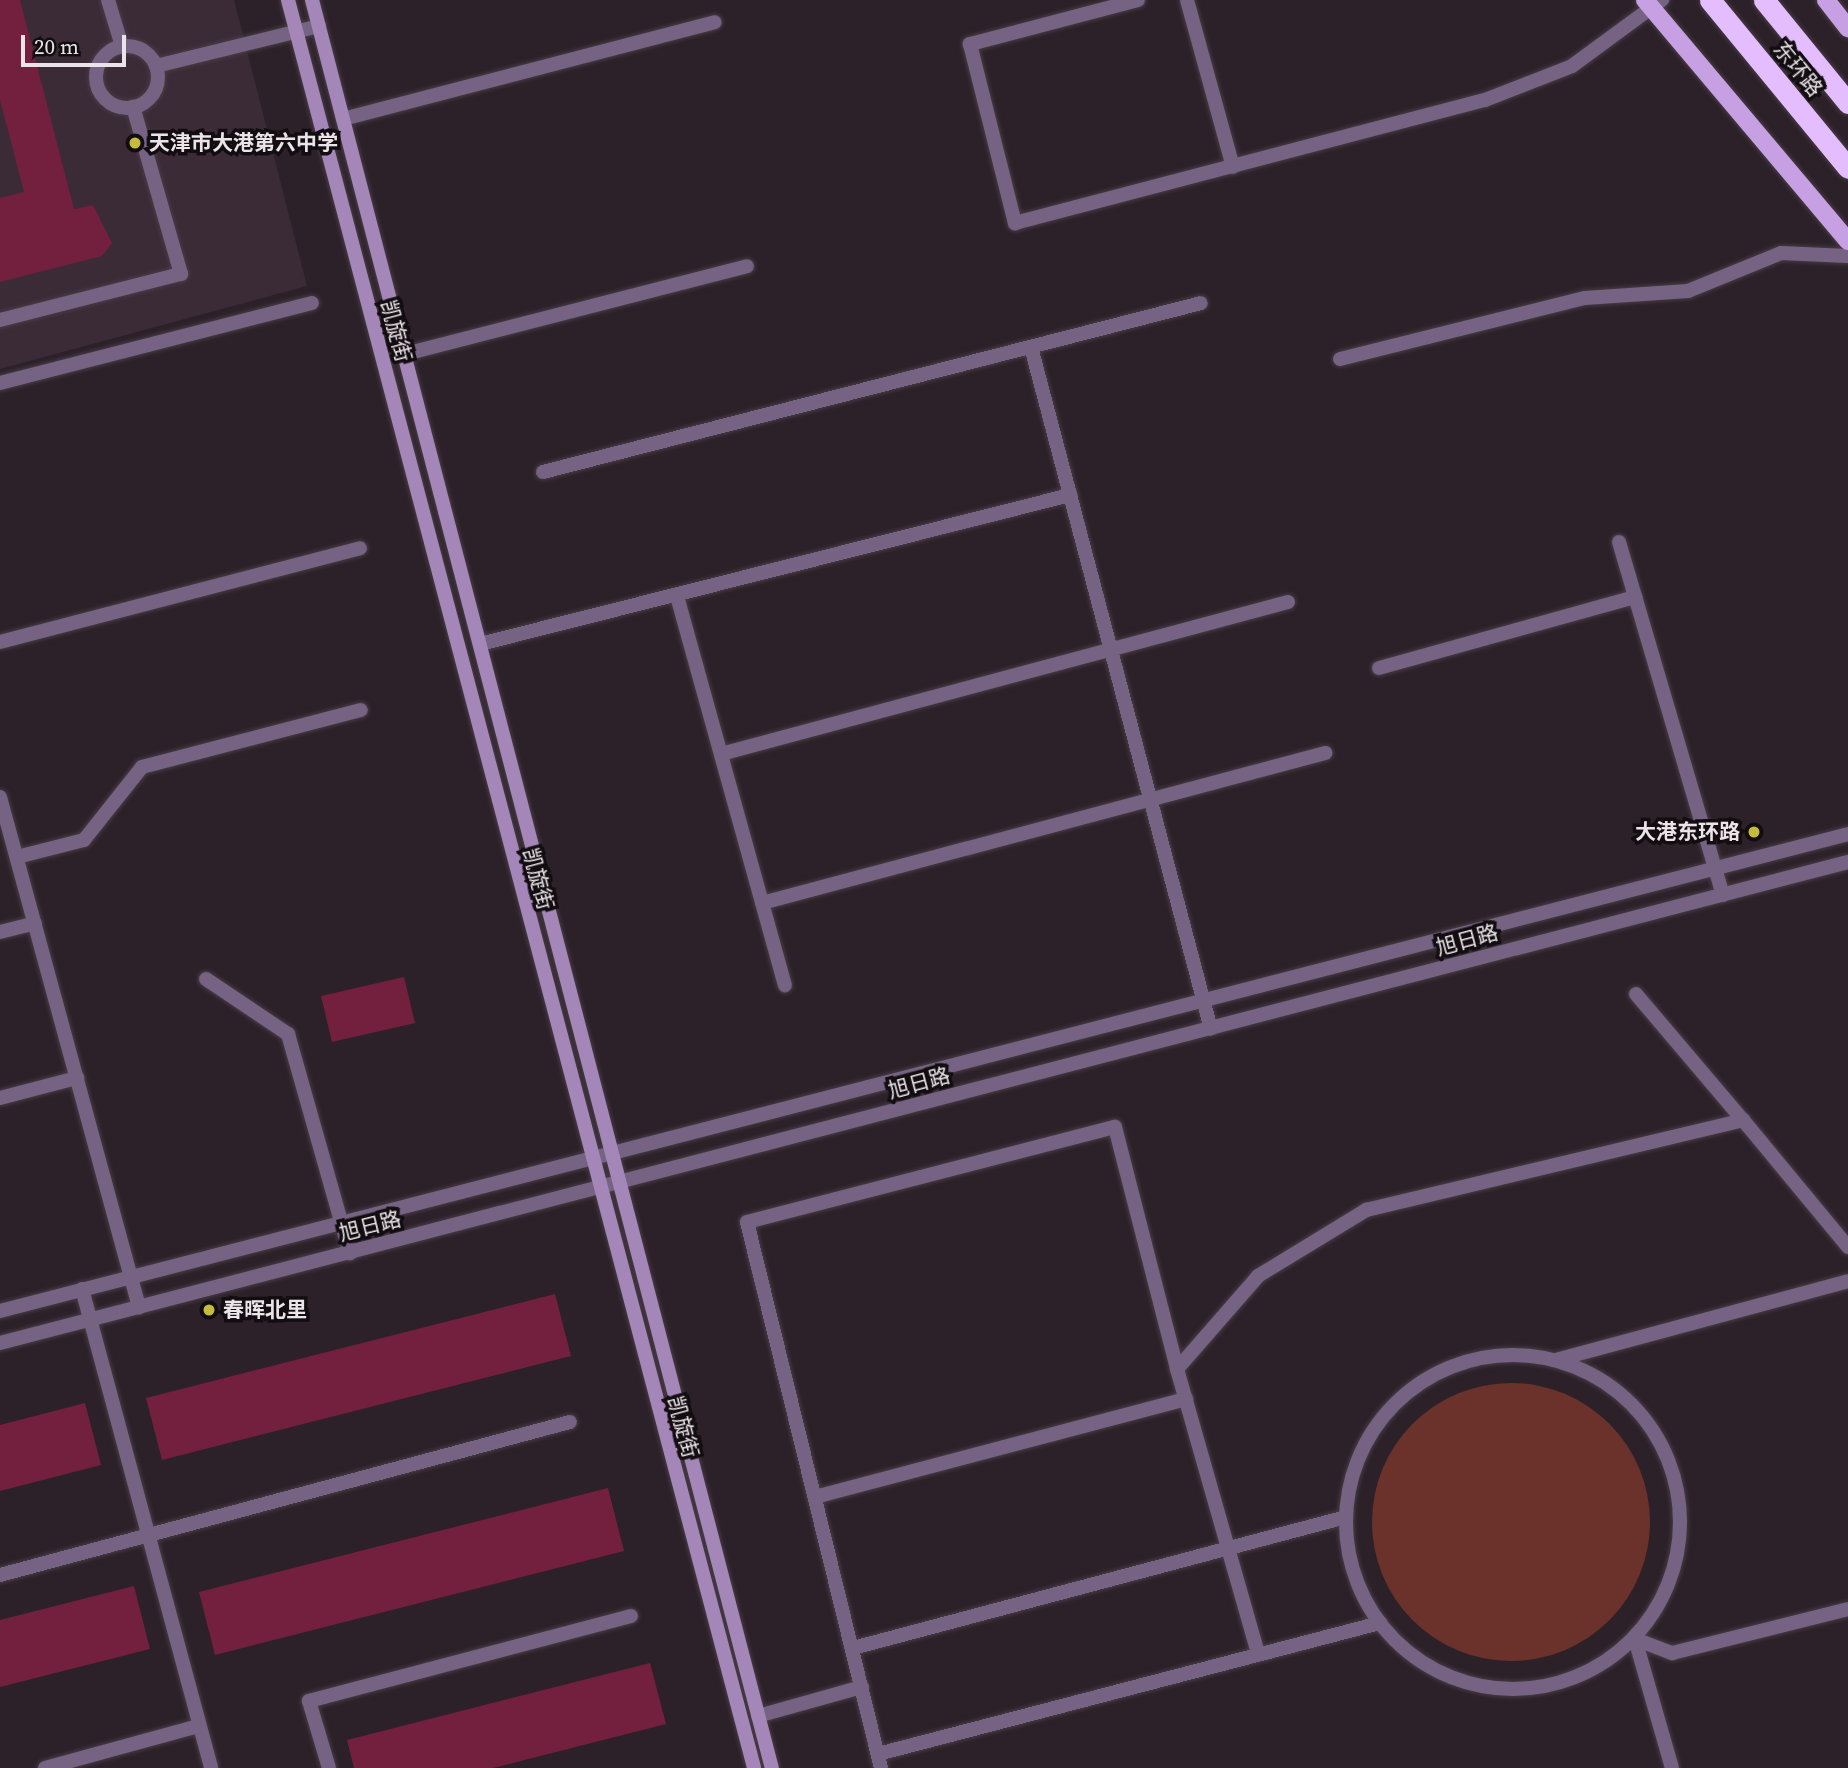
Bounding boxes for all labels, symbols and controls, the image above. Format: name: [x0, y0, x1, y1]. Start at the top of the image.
scale bar: [24, 21, 130, 65]
text: 20 m: [34, 32, 79, 61]
street label: 东环路: [1768, 37, 1828, 101]
place label: 天津市大港第六中学: [149, 130, 338, 156]
marker: 天津市大港第六中学: [127, 135, 143, 151]
street label: 凯旋街: [376, 297, 416, 365]
place label: 大港东环路: [1635, 819, 1740, 845]
marker: 大港东环路: [1746, 824, 1762, 840]
street label: 凯旋街: [518, 845, 558, 913]
street label: 旭日路: [1433, 920, 1501, 960]
street label: 旭日路: [885, 1063, 953, 1103]
street label: 旭日路: [336, 1206, 404, 1246]
place label: 春晖北里: [223, 1297, 307, 1323]
marker: 春晖北里: [201, 1302, 217, 1318]
street label: 凯旋街: [663, 1393, 703, 1461]

